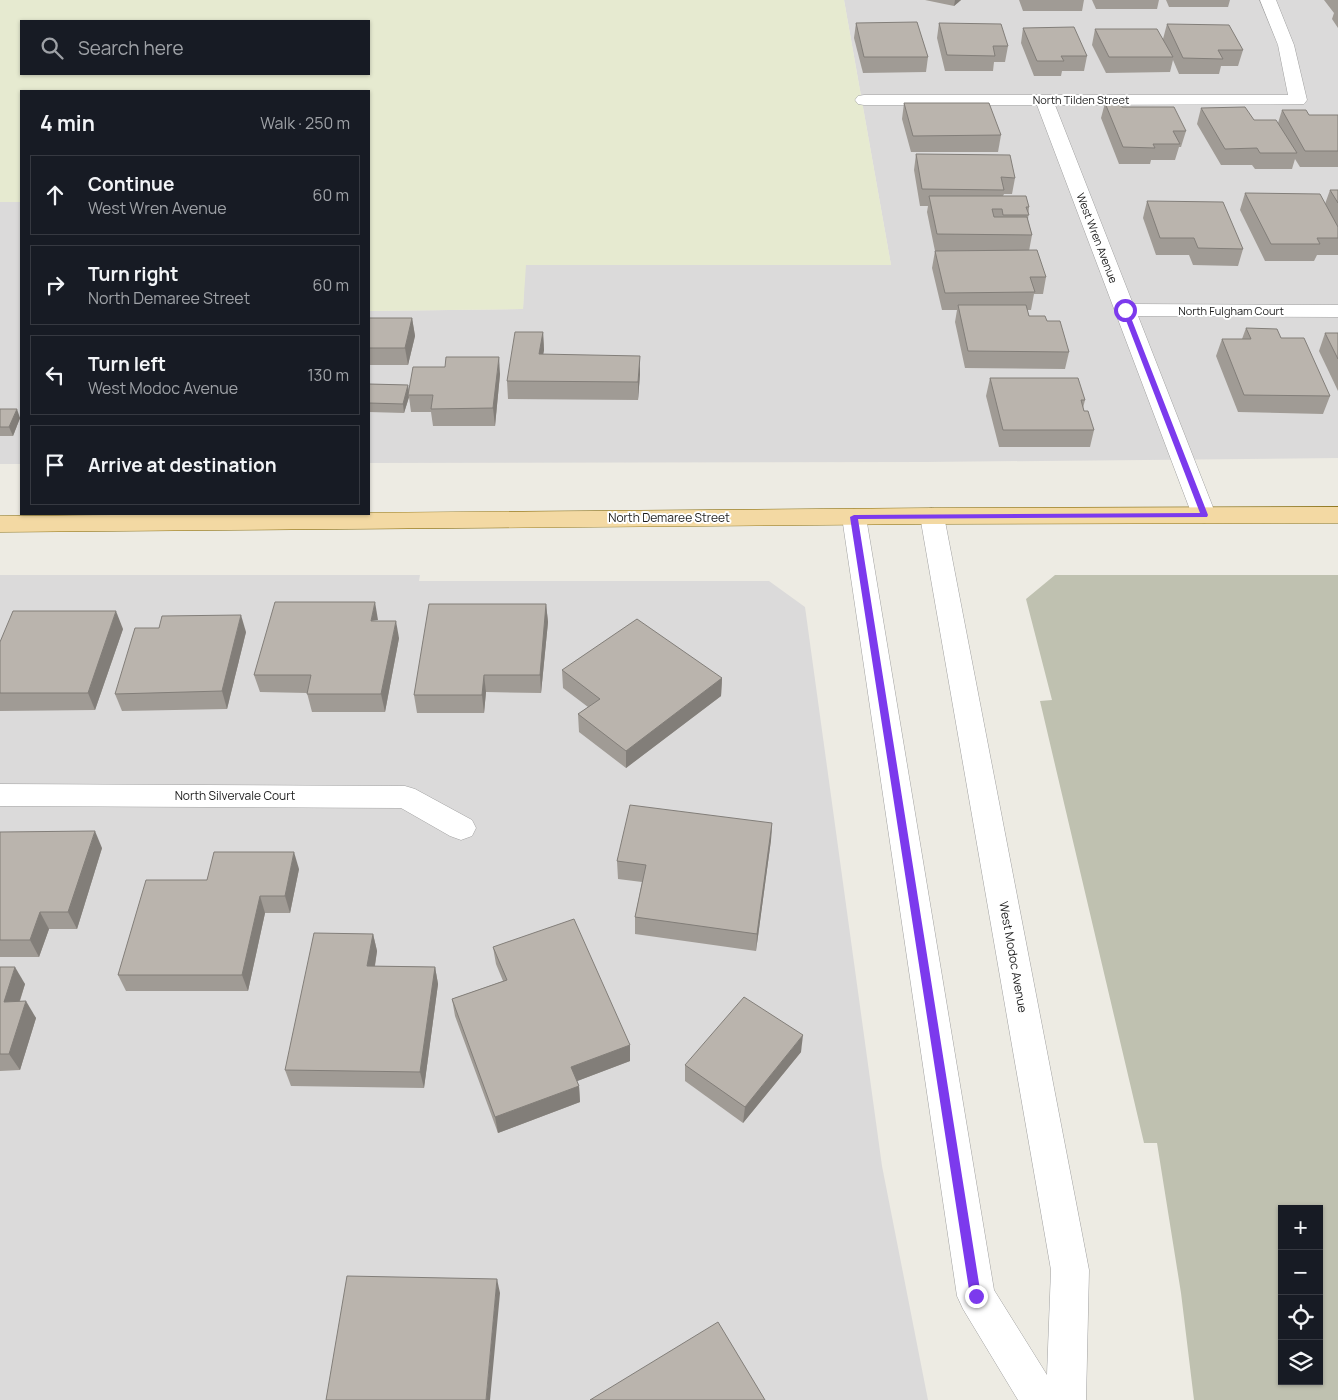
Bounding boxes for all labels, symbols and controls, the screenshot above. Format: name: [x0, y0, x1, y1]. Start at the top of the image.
search box: [20, 20, 370, 75]
icon: search: [38, 34, 66, 62]
text: Search here: [78, 35, 184, 61]
street label: North Tilden Street: [1033, 92, 1129, 107]
text: 4 min: [40, 109, 95, 137]
text: Walk · 250 m: [260, 112, 350, 134]
text: Continue: [88, 171, 174, 197]
icon: ahead: [41, 181, 69, 209]
text: 60 m: [313, 184, 349, 206]
street label: West Wren Avenue: [1073, 191, 1122, 285]
text: West Wren Avenue: [88, 197, 227, 219]
text: Turn right: [88, 261, 178, 287]
icon: right: [41, 271, 69, 299]
text: 60 m: [313, 274, 349, 296]
text: North Demaree Street: [88, 287, 250, 309]
route start: [1114, 299, 1137, 322]
street label: North Fulgham Court: [1178, 303, 1284, 318]
text: Turn left: [88, 351, 166, 377]
icon: left: [41, 361, 69, 389]
text: 130 m: [307, 364, 349, 386]
text: West Modoc Avenue: [88, 377, 238, 399]
icon: arrive: [41, 451, 69, 479]
text: Arrive at destination: [88, 452, 277, 478]
street label: North Demaree Street: [608, 509, 730, 526]
street label: North Silvervale Court: [175, 787, 296, 804]
street label: West Modoc Avenue: [995, 900, 1032, 1014]
map controls: [1278, 1205, 1323, 1385]
button: +: [1278, 1205, 1323, 1250]
button: −: [1278, 1250, 1323, 1295]
route end: [965, 1285, 988, 1308]
button: locate: [1278, 1295, 1323, 1340]
button: layers: [1278, 1340, 1323, 1385]

